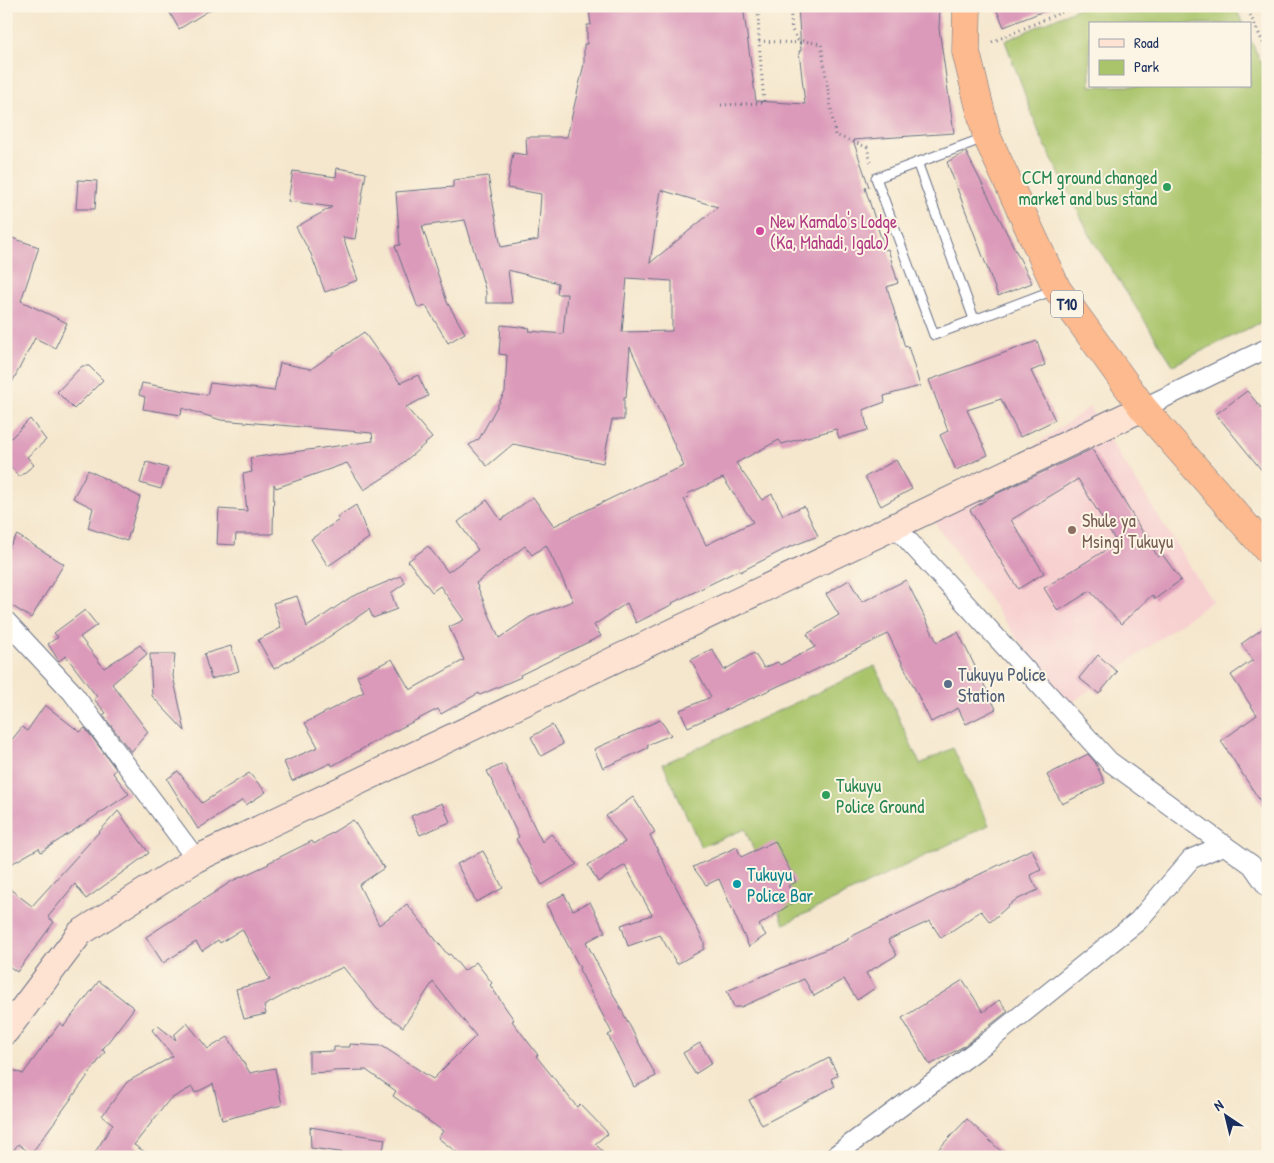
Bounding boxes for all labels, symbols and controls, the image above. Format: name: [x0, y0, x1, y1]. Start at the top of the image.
legend: [1089, 22, 1252, 88]
text: Road: [1134, 32, 1159, 53]
text: Park: [1134, 56, 1159, 77]
place label: CCM ground changed market and bus stand: [1018, 165, 1157, 211]
marker: CCM ground changed market and bus stand: [1161, 181, 1173, 193]
place label: New Kamalo's Lodge (Ka, Mahadi, Igalo): [770, 209, 897, 255]
marker: New Kamalo's Lodge (Ka, Mahadi, Igalo): [754, 225, 766, 237]
road number: T10: [1051, 290, 1083, 318]
place label: Shule ya Msingi Tukuyu: [1082, 508, 1173, 554]
marker: Shule ya Msingi Tukuyu: [1066, 524, 1078, 536]
place label: Tukuyu Police Station: [958, 662, 1046, 708]
marker: Tukuyu Police Station: [942, 678, 954, 690]
place label: Tukuyu Police Ground: [836, 773, 924, 819]
marker: Tukuyu Police Ground: [820, 789, 832, 801]
place label: Tukuyu Police Bar: [747, 862, 813, 908]
marker: Tukuyu Police Bar: [731, 878, 743, 890]
north arrow: [1202, 1090, 1252, 1140]
text: N: [1210, 1095, 1227, 1115]

